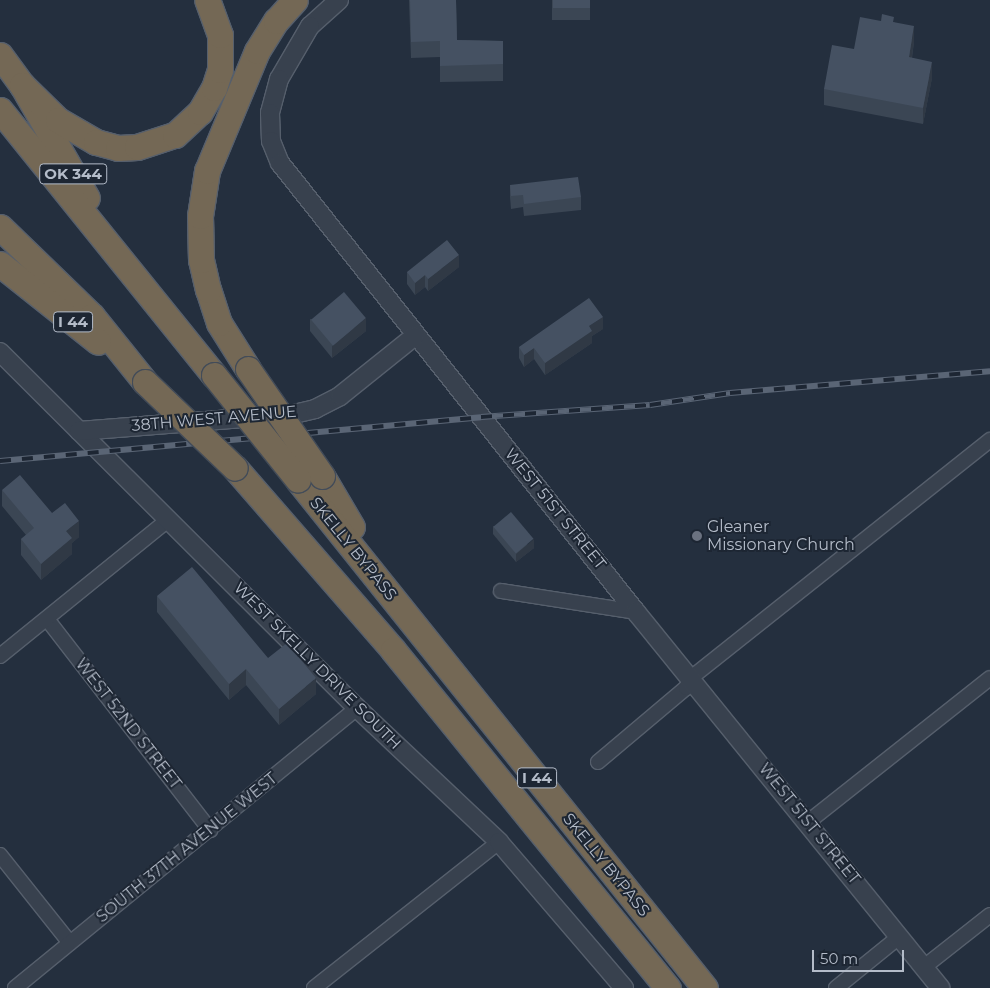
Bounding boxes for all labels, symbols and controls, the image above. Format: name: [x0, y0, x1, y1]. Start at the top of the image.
road number: OK 344: [38, 162, 108, 186]
road number: I 44: [53, 310, 93, 334]
street label: 38TH WEST AVENUE: [131, 402, 297, 436]
street label: WEST 51ST STREET: [500, 445, 610, 573]
street label: SKELLY BYPASS: [306, 494, 400, 604]
place label: Gleaner Missionary Church: [707, 517, 855, 555]
marker: Gleaner Missionary Church: [691, 530, 703, 542]
street label: WEST SKELLY DRIVE SOUTH: [229, 578, 405, 754]
street label: WEST 52ND STREET: [71, 655, 185, 793]
street label: WEST 51ST STREET: [754, 760, 864, 888]
road number: I 44: [517, 766, 557, 790]
street label: SOUTH 37TH AVENUE WEST: [93, 769, 281, 927]
street label: SKELLY BYPASS: [559, 810, 653, 920]
scale bar: [815, 940, 908, 972]
text: 50 m: [820, 949, 858, 968]

